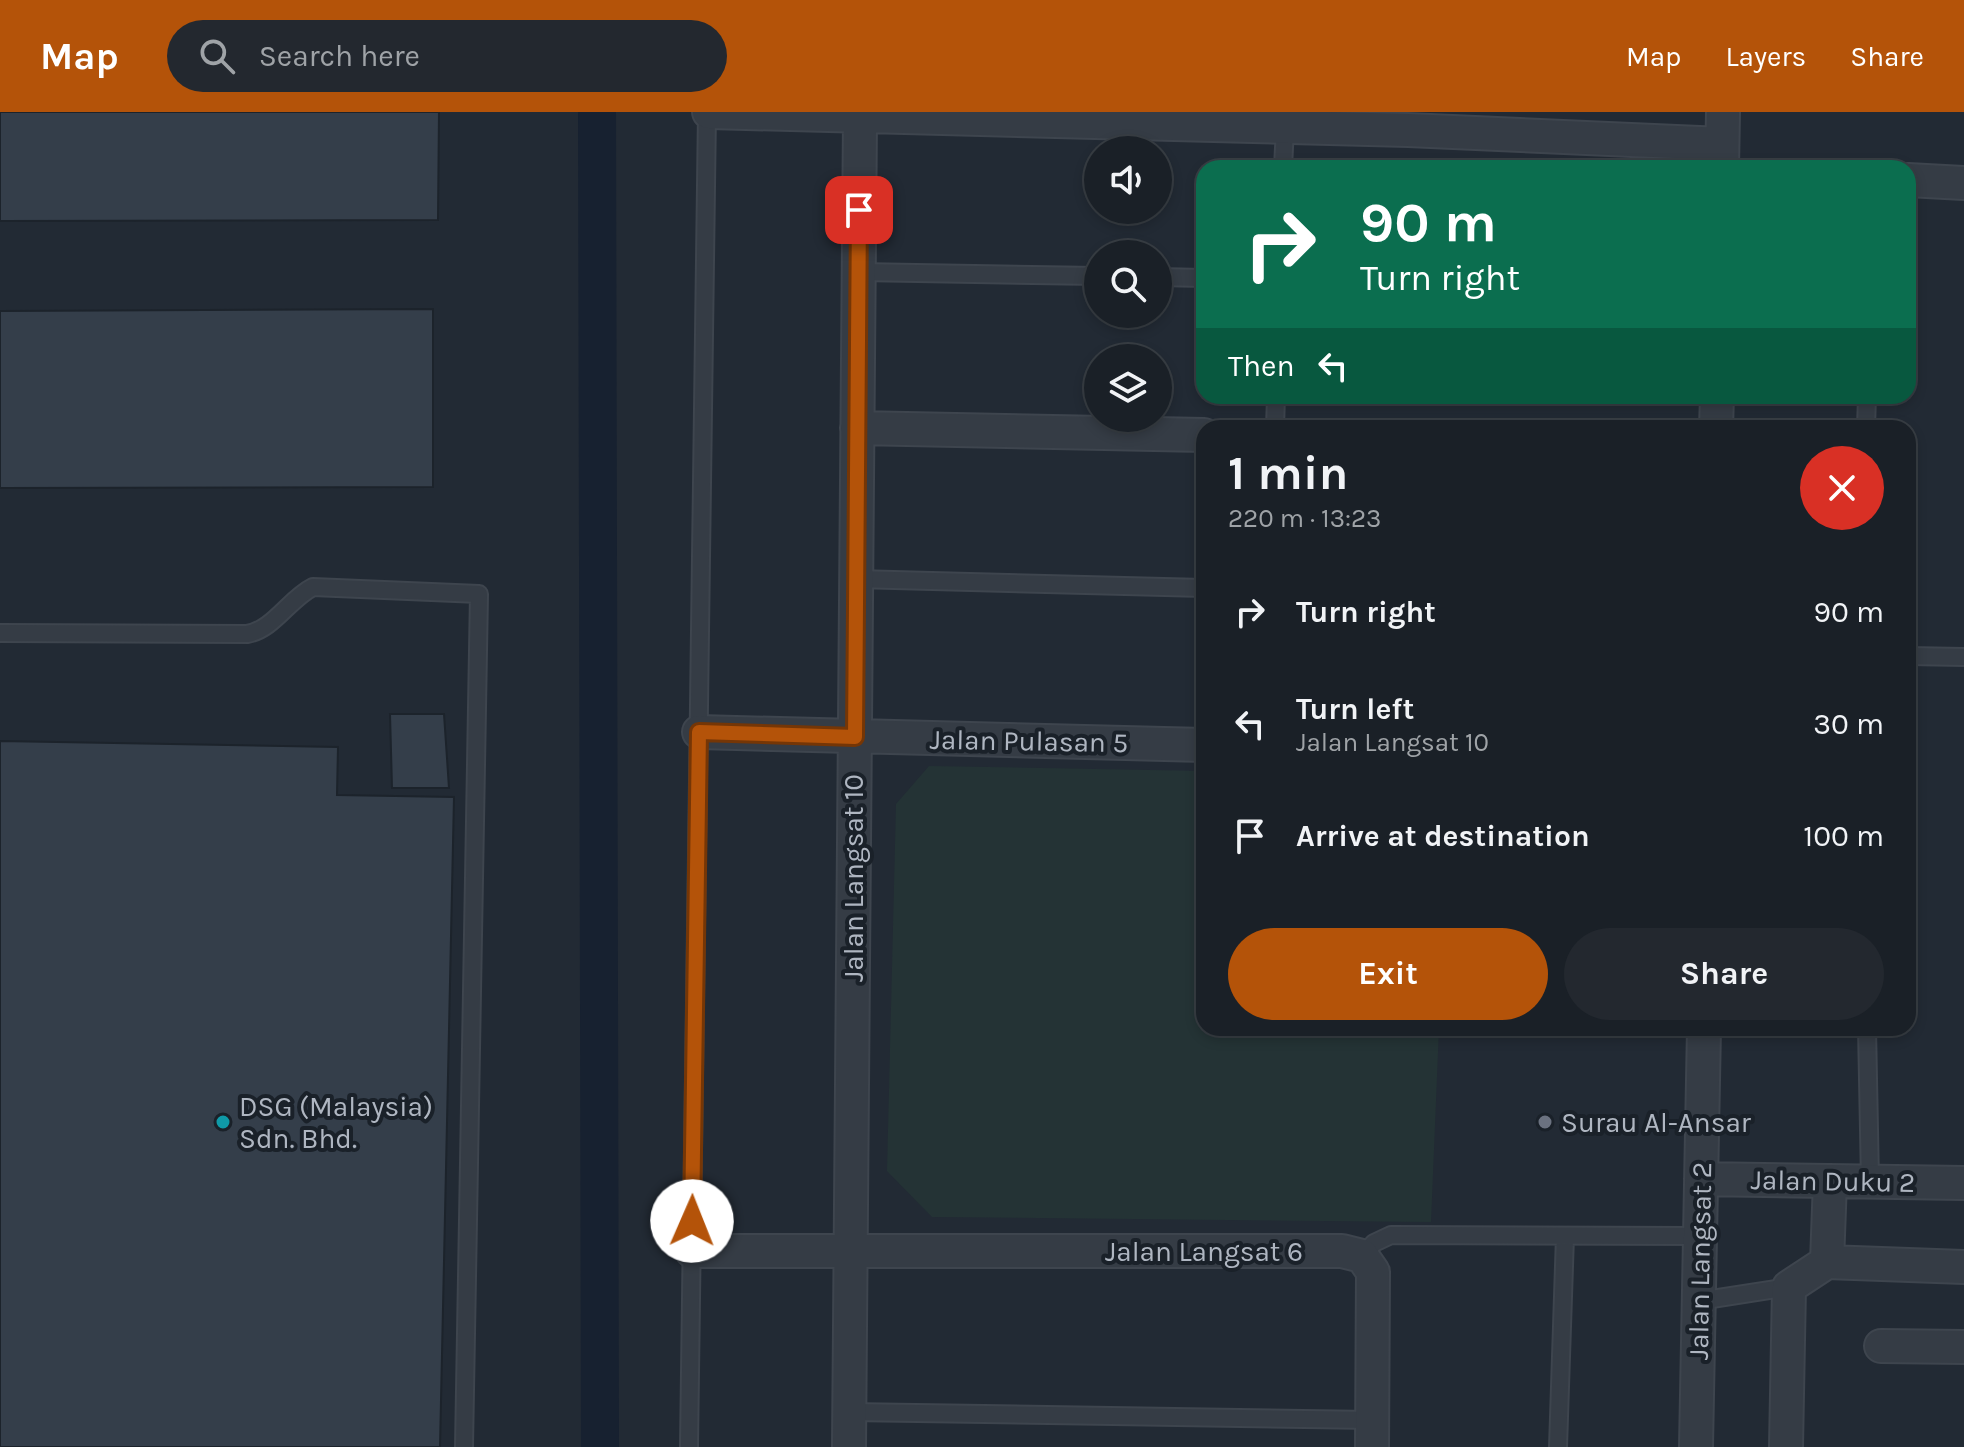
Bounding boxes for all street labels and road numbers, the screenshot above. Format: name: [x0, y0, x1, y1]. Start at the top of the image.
street label: Jalan Pulasan 5: [929, 723, 1129, 759]
street label: Jalan Langsat 10: [837, 774, 870, 982]
street label: Jalan Langsat 2: [1682, 1162, 1718, 1360]
street label: Jalan Duku 2: [1750, 1163, 1916, 1199]
street label: Jalan Langsat 6: [1105, 1235, 1303, 1268]

